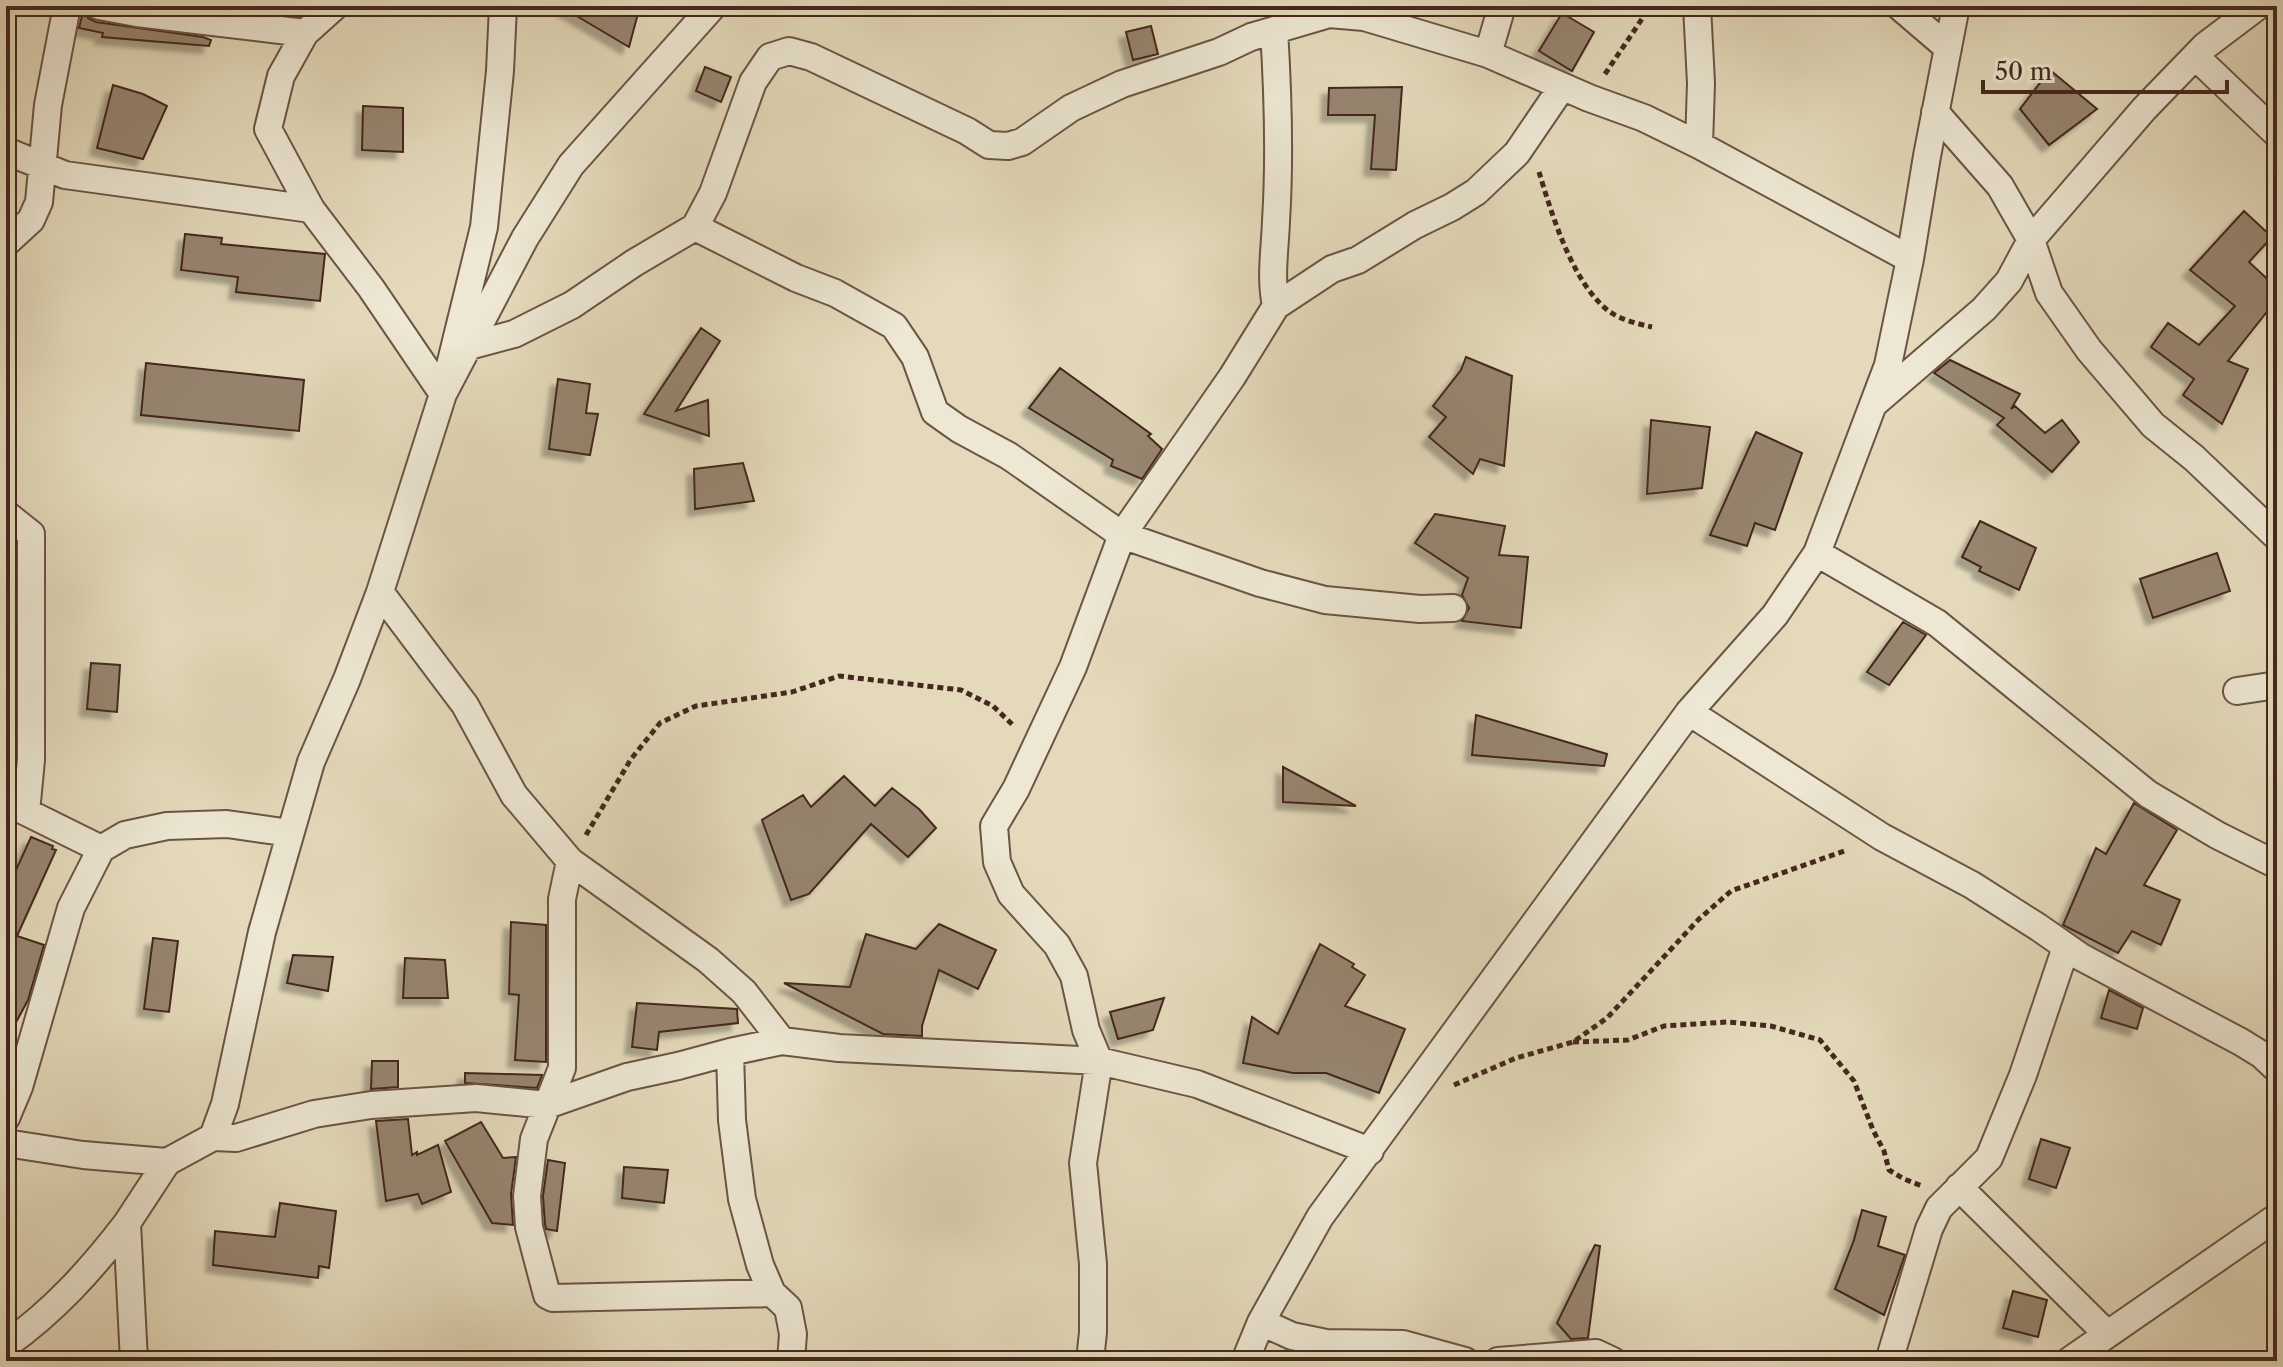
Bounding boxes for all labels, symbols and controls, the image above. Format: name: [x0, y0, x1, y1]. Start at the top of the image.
scale bar: [1983, 44, 2227, 94]
text: 50 m: [1995, 57, 2052, 86]

